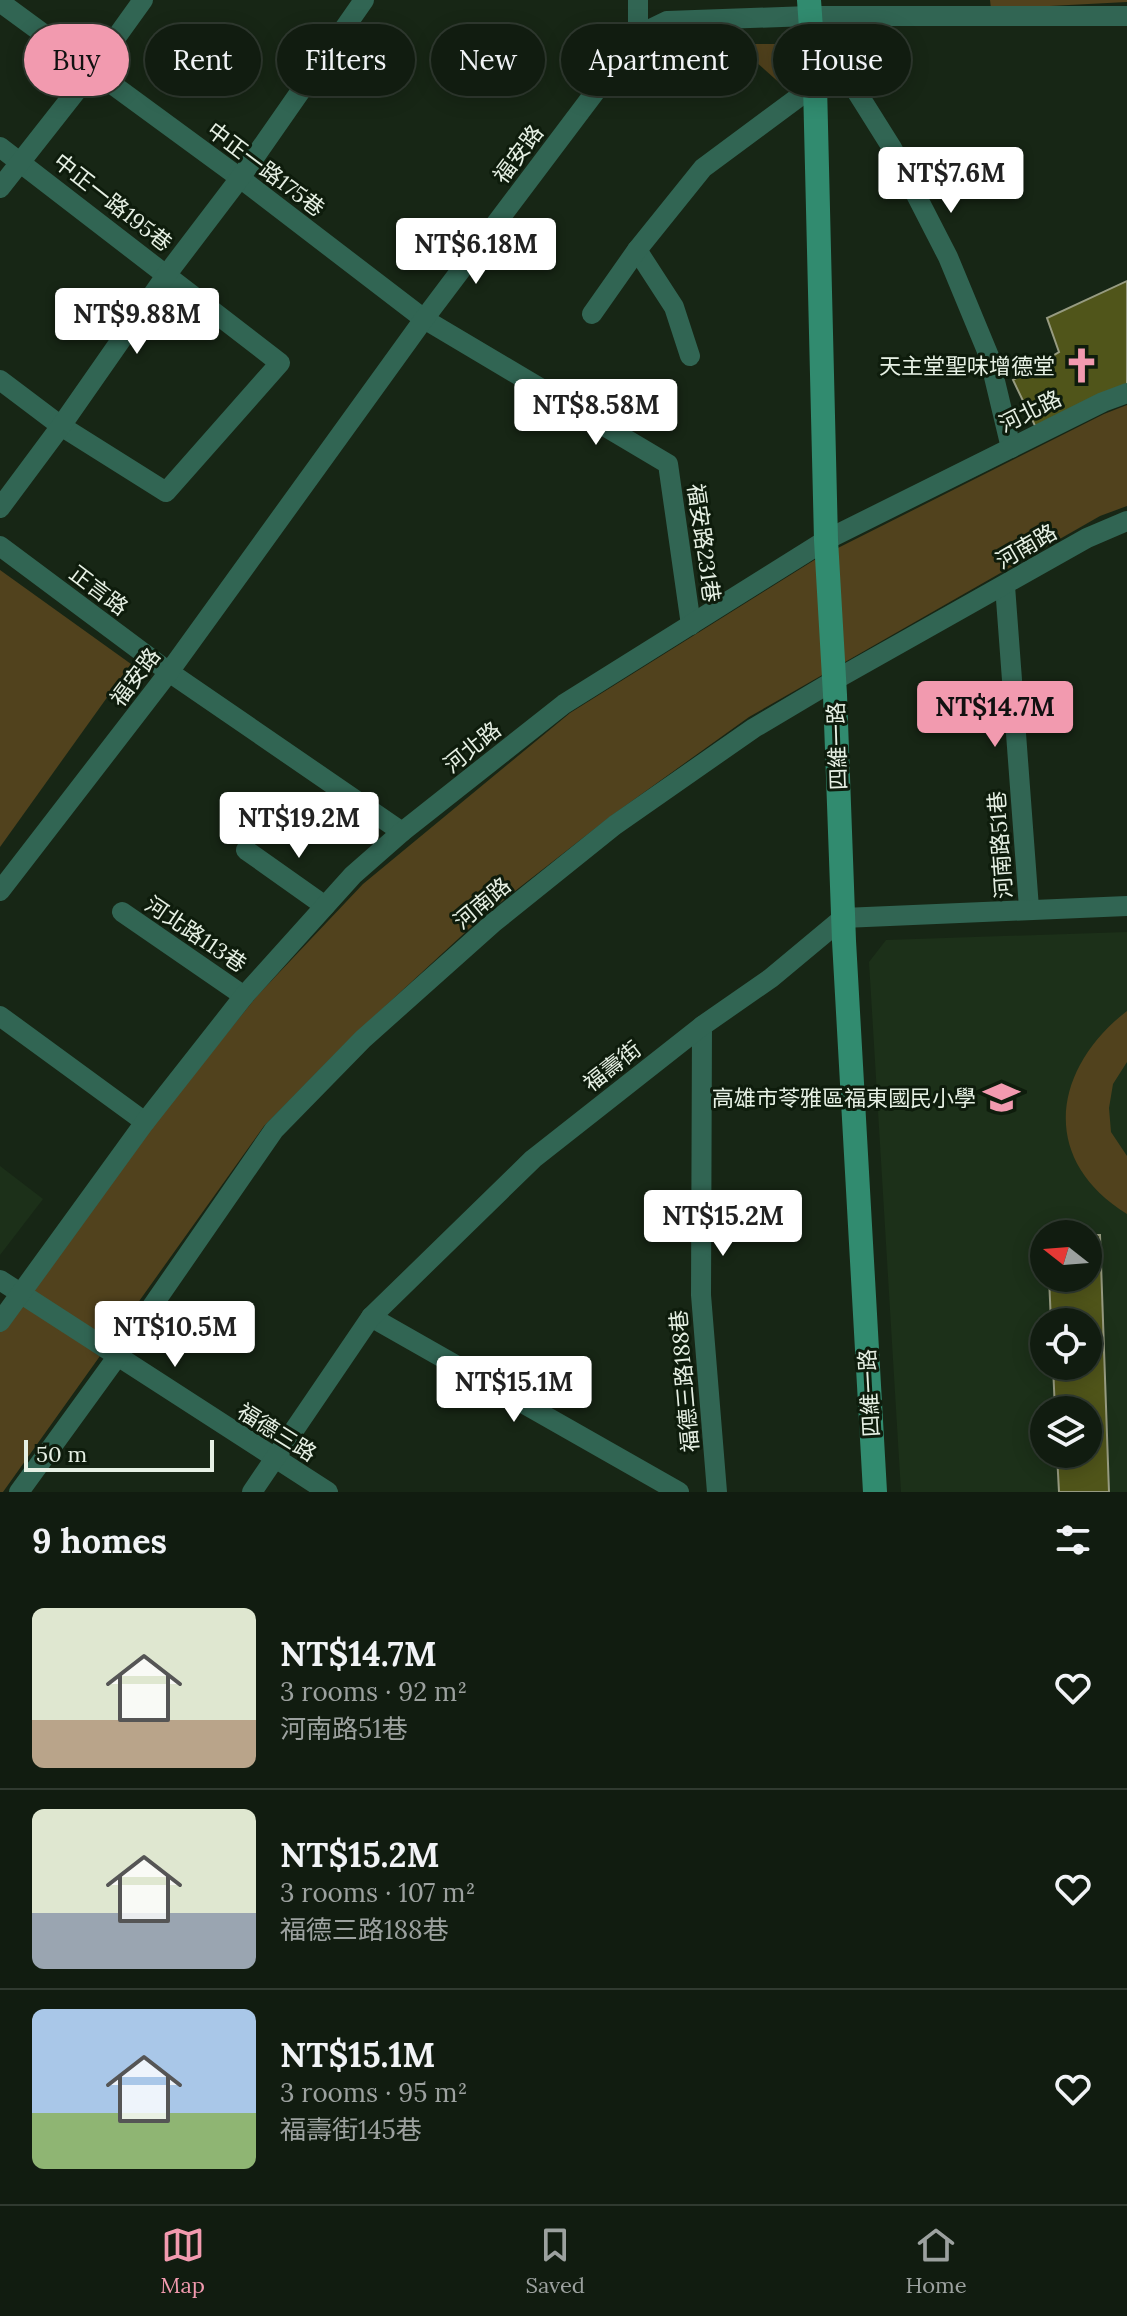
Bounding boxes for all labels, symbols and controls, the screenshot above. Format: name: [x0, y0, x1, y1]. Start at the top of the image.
chip: Buy: [24, 24, 129, 96]
chip: Rent: [145, 24, 261, 96]
chip: Filters: [277, 24, 415, 96]
chip: New: [431, 24, 545, 96]
chip: Apartment: [561, 24, 757, 96]
chip: House: [773, 24, 911, 96]
street label: 中正一路175巷: [202, 116, 330, 222]
street label: 福安路: [487, 119, 549, 189]
street label: 中正一路195巷: [48, 147, 178, 257]
pin: NT$7.6M: [877, 147, 1025, 215]
text: NT$7.6M: [896, 156, 1006, 189]
pin: NT$6.18M: [393, 218, 559, 286]
text: NT$6.18M: [414, 227, 538, 260]
pin: NT$9.88M: [54, 288, 220, 356]
text: NT$9.88M: [73, 297, 201, 330]
church icon: 天主堂聖味增德堂: [1062, 347, 1100, 385]
place label: 天主堂聖味增德堂: [879, 352, 1055, 380]
pin: NT$8.58M: [513, 379, 679, 447]
street label: 河北路: [994, 384, 1066, 438]
text: NT$8.58M: [532, 388, 660, 421]
street label: 福安路231巷: [682, 482, 726, 604]
street label: 河南路: [990, 517, 1062, 575]
street label: 正言路: [64, 559, 134, 621]
street label: 福安路: [104, 642, 166, 712]
pin: NT$14.7M: [912, 681, 1078, 749]
text: NT$14.7M: [935, 690, 1055, 723]
street label: 四維一路: [821, 702, 853, 790]
street label: 河北路: [438, 715, 506, 779]
street label: 河南路51巷: [982, 790, 1018, 900]
pin: NT$19.2M: [216, 792, 382, 860]
text: NT$19.2M: [238, 801, 360, 834]
street label: 河南路: [448, 871, 516, 935]
street label: 河北路113巷: [140, 890, 252, 978]
street label: 福壽街: [577, 1035, 647, 1097]
school or university icon: 高雄市苓雅區福東國民小學: [983, 1079, 1021, 1117]
place label: 高雄市苓雅區福東國民小學: [712, 1084, 976, 1112]
pin: NT$15.2M: [640, 1190, 806, 1258]
text: NT$15.2M: [662, 1199, 784, 1232]
north arrow: [1030, 1220, 1102, 1292]
map controls: [1030, 1220, 1102, 1468]
pin: NT$10.5M: [92, 1301, 258, 1369]
button: locate: [1030, 1308, 1102, 1380]
street label: 福德三路188巷: [664, 1309, 704, 1453]
text: NT$10.5M: [113, 1310, 237, 1343]
street label: 四維一路: [853, 1348, 885, 1438]
pin: NT$15.1M: [431, 1356, 597, 1424]
text: NT$15.1M: [455, 1365, 573, 1398]
button: layers: [1030, 1396, 1102, 1468]
street label: 福德三路: [232, 1397, 322, 1467]
scale bar: [24, 1436, 214, 1472]
text: 50 m: [36, 1440, 87, 1468]
icon: filters: [1051, 1518, 1095, 1562]
text: 9 homes: [32, 1519, 167, 1562]
text: NT$14.7M: [280, 1632, 437, 1675]
icon: home: [96, 1640, 192, 1736]
icon: heart: [1051, 1666, 1095, 1710]
text: 3 rooms · 92 m²: [280, 1675, 467, 1708]
text: 河南路51巷: [280, 1712, 408, 1745]
text: NT$15.2M: [280, 1833, 440, 1876]
icon: home: [96, 1841, 192, 1937]
icon: heart: [1051, 1867, 1095, 1911]
text: 3 rooms · 107 m²: [280, 1876, 475, 1909]
text: 福德三路188巷: [280, 1913, 449, 1946]
text: NT$15.1M: [280, 2033, 435, 2076]
icon: home: [96, 2041, 192, 2137]
icon: heart: [1051, 2067, 1095, 2111]
text: 3 rooms · 95 m²: [280, 2076, 468, 2109]
text: 福壽街145巷: [280, 2113, 422, 2146]
tab: Map: [160, 2223, 205, 2299]
tab: Saved: [525, 2223, 585, 2299]
tab: Home: [906, 2223, 967, 2299]

